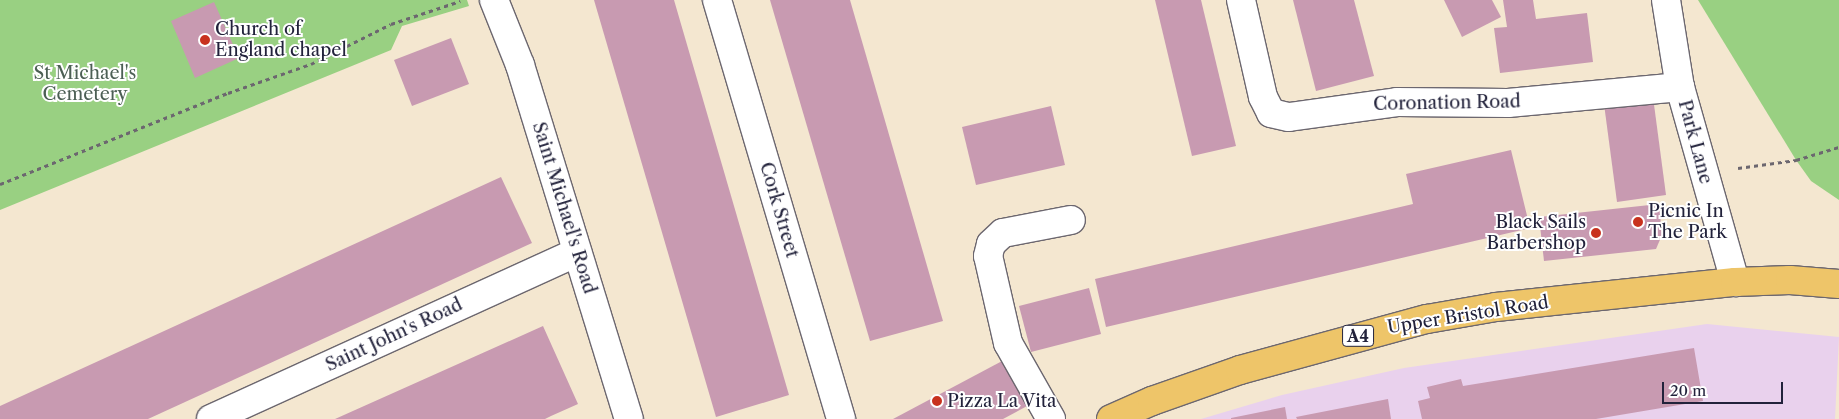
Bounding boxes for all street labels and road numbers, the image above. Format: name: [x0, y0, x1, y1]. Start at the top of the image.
street label: Coronation Road: [1373, 91, 1521, 115]
street label: Park Lane: [1673, 97, 1717, 187]
street label: Saint Michael's Road: [528, 120, 600, 296]
street label: Cork Street: [755, 160, 803, 260]
street label: Upper Bristol Road: [1386, 292, 1550, 338]
street label: Saint John's Road: [322, 294, 466, 376]
road number: A4: [1342, 322, 1374, 350]

